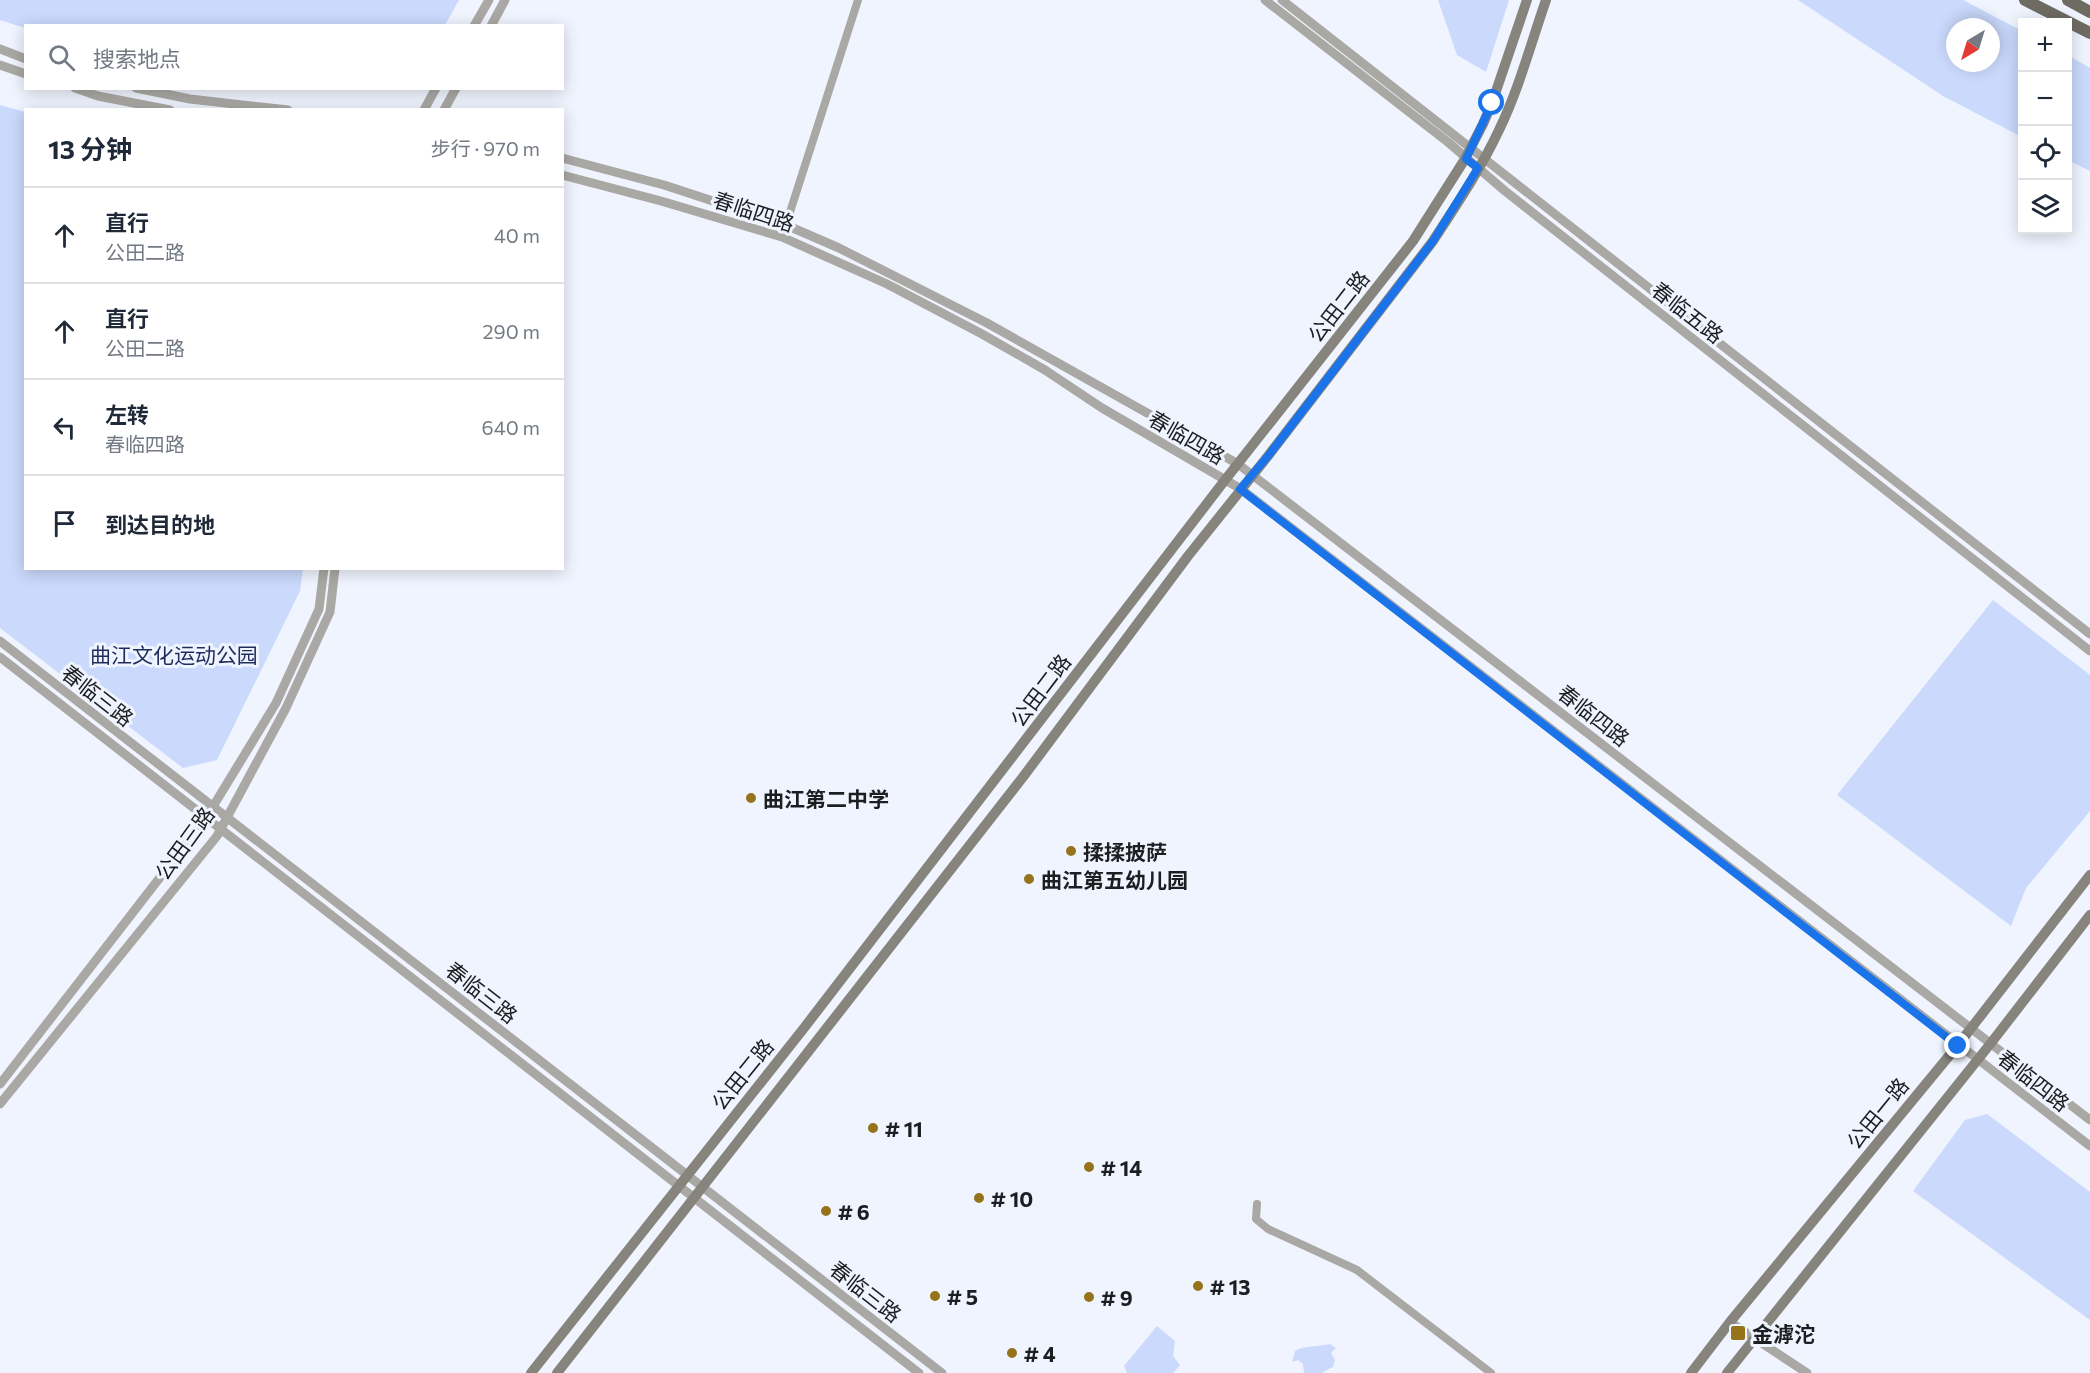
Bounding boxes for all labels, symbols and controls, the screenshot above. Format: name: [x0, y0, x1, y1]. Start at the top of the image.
north arrow: [1946, 18, 2000, 72]
map controls: [2018, 18, 2072, 234]
button: +: [2018, 18, 2072, 72]
search box: [24, 24, 564, 90]
icon: search: [45, 41, 78, 74]
text: 搜索地点: [93, 45, 181, 72]
button: −: [2018, 72, 2072, 126]
route start: [1478, 89, 1504, 115]
button: locate: [2018, 126, 2072, 180]
text: 13 分钟: [48, 133, 132, 164]
text: 步行 · 970 m: [431, 136, 540, 160]
button: layers: [2018, 180, 2072, 234]
street label: 春临四路: [710, 186, 798, 236]
text: 直行: [105, 209, 149, 236]
icon: ahead: [48, 219, 81, 252]
text: 40 m: [494, 223, 540, 247]
text: 公田二路: [105, 240, 185, 264]
street label: 公田二路: [1302, 265, 1374, 347]
street label: 春临五路: [1647, 276, 1729, 348]
text: 直行: [105, 305, 149, 332]
icon: ahead: [48, 315, 81, 348]
text: 290 m: [482, 319, 540, 343]
text: 公田二路: [105, 336, 185, 360]
text: 左转: [105, 401, 149, 428]
street label: 春临四路: [1144, 405, 1230, 469]
icon: left: [48, 411, 81, 444]
text: 640 m: [482, 415, 540, 439]
text: 春临四路: [105, 432, 185, 456]
icon: arrive: [48, 507, 81, 540]
text: 到达目的地: [105, 511, 215, 538]
park label: 曲江文化运动公园: [90, 642, 258, 667]
street label: 公田二路: [1005, 649, 1075, 731]
street label: 春临三路: [57, 659, 139, 731]
street label: 春临四路: [1553, 679, 1635, 751]
place label: 曲江第二中学: [763, 786, 889, 811]
marker: 曲江第二中学: [744, 791, 758, 805]
street label: 公田三路: [149, 802, 219, 884]
place label: 揉揉披萨: [1083, 839, 1167, 864]
marker: 揉揉披萨: [1064, 844, 1078, 858]
place label: 曲江第五幼儿园: [1041, 867, 1188, 892]
marker: 曲江第五幼儿园: [1022, 872, 1036, 886]
street label: 春临三路: [441, 956, 523, 1028]
route end: [1944, 1032, 1970, 1058]
street label: 公田二路: [706, 1033, 778, 1115]
street label: 春临四路: [1993, 1044, 2075, 1116]
street label: 公田一路: [1841, 1072, 1913, 1154]
place label: # 11: [885, 1116, 923, 1141]
marker: # 11: [866, 1121, 880, 1135]
place label: # 14: [1101, 1155, 1142, 1180]
marker: # 14: [1082, 1160, 1096, 1174]
place label: # 10: [991, 1186, 1033, 1211]
marker: # 10: [972, 1191, 986, 1205]
place label: # 6: [838, 1199, 870, 1224]
marker: # 6: [819, 1204, 833, 1218]
street label: 春临三路: [825, 1255, 907, 1327]
place label: # 13: [1210, 1274, 1250, 1299]
marker: # 13: [1191, 1279, 1205, 1293]
place label: # 5: [947, 1284, 978, 1309]
place label: # 9: [1101, 1285, 1133, 1310]
marker: # 5: [928, 1289, 942, 1303]
marker: # 9: [1082, 1290, 1096, 1304]
place label: 金滹沱: [1752, 1321, 1815, 1346]
marker: 金滹沱: [1729, 1324, 1747, 1342]
place label: # 4: [1024, 1341, 1056, 1366]
marker: # 4: [1005, 1346, 1019, 1360]

